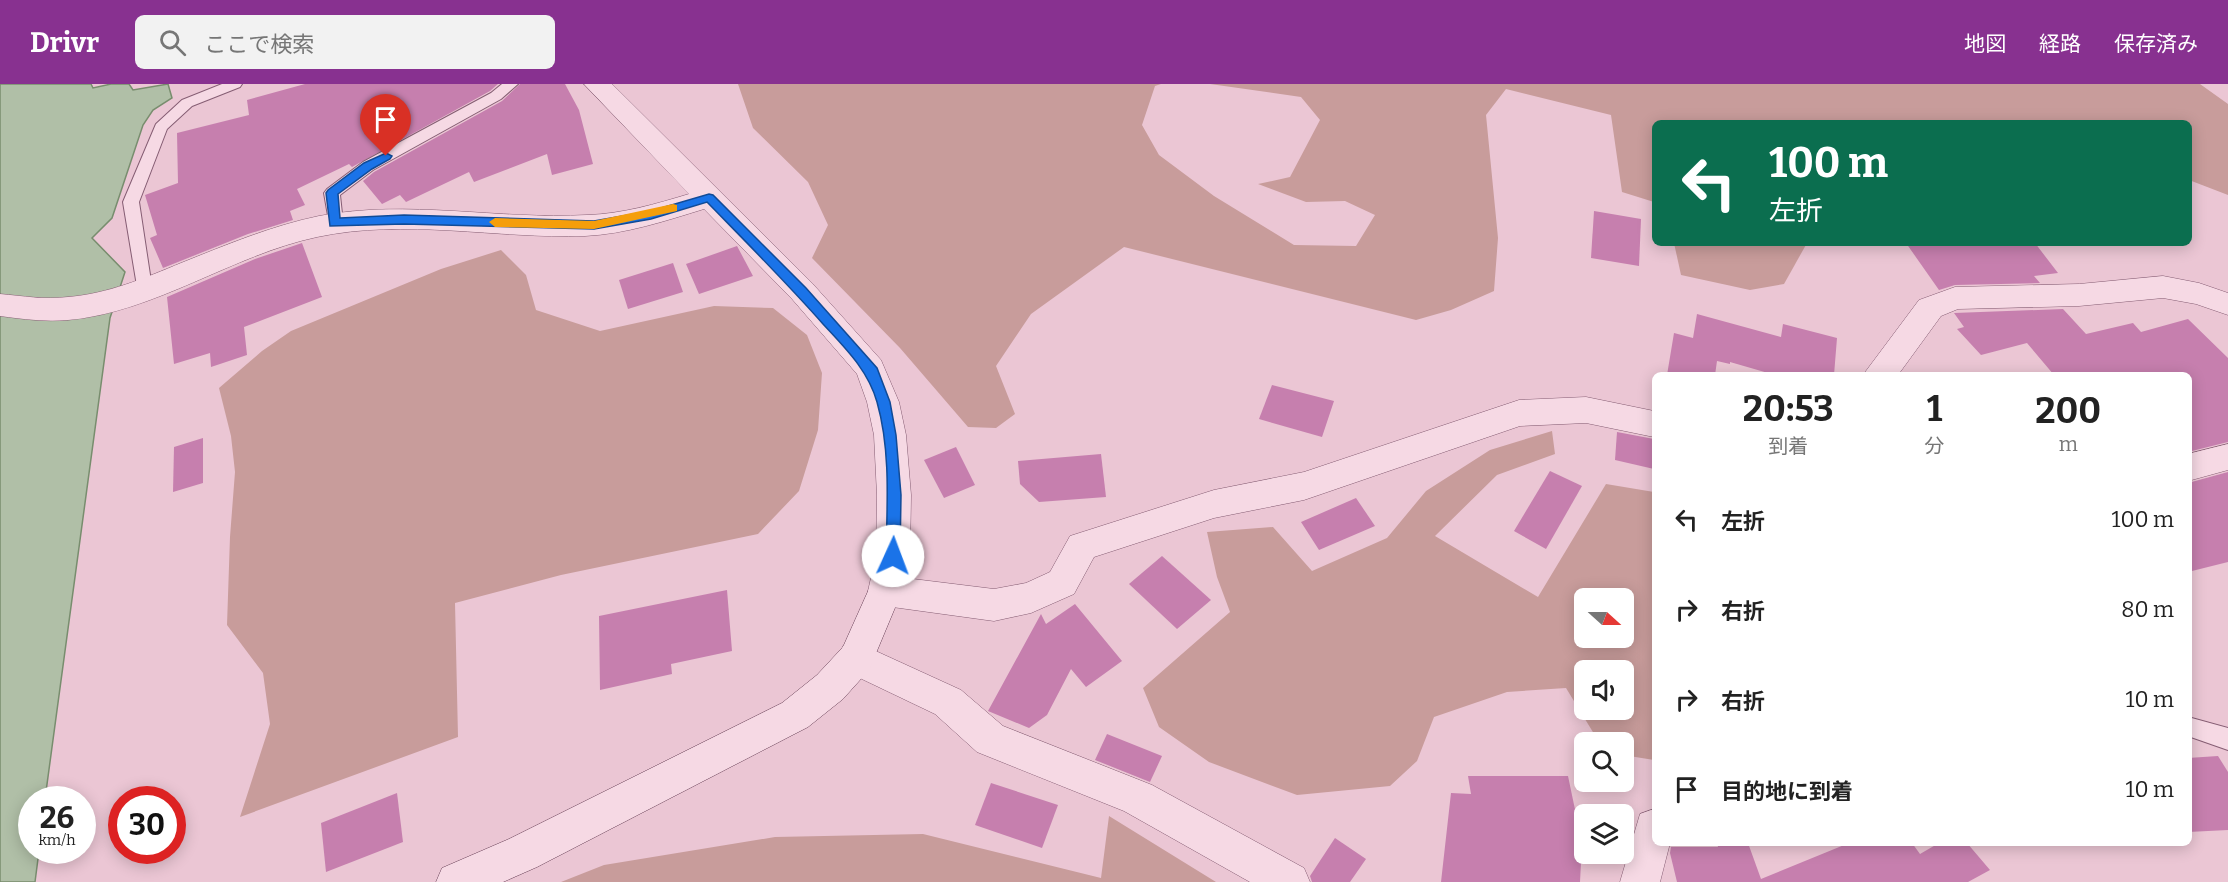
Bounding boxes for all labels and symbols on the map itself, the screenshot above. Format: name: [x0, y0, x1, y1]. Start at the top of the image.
pin: [360, 94, 411, 156]
position arrow: [861, 524, 925, 588]
north arrow: [1574, 588, 1634, 648]
speed limit sign: 30: [108, 786, 186, 864]

